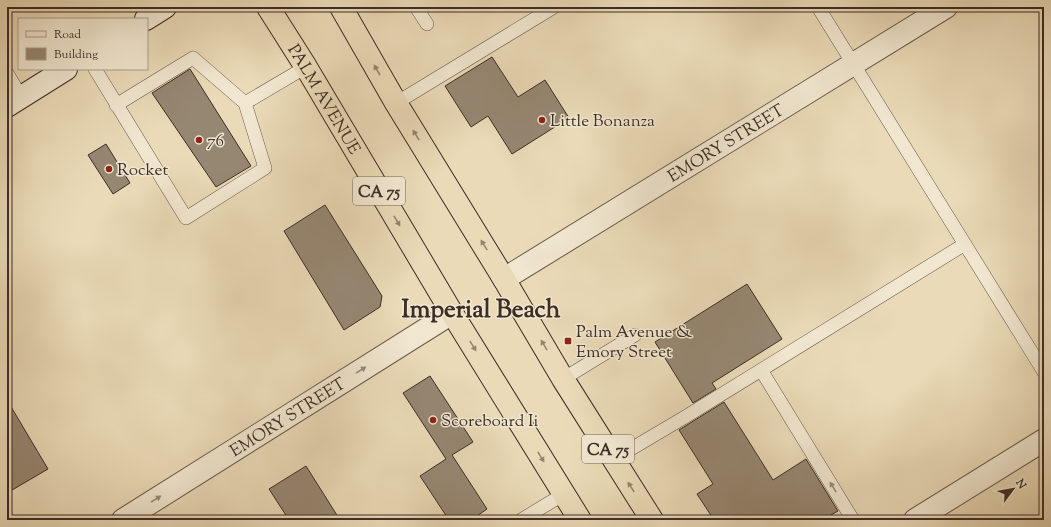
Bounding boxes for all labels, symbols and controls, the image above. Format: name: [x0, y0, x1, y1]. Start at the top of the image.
legend: [18, 18, 148, 70]
text: Road: [54, 26, 81, 44]
street label: PALM AVENUE: [281, 40, 365, 159]
text: Building: [54, 46, 98, 64]
one-way arrow: [373, 64, 380, 75]
street label: EMORY STREET: [664, 99, 789, 189]
place label: Little Bonanza: [550, 110, 655, 134]
marker: Little Bonanza: [537, 115, 547, 125]
one-way arrow: [412, 129, 419, 141]
place label: 76: [207, 130, 224, 154]
marker: 76: [194, 135, 204, 145]
place label: Rocket: [117, 159, 168, 183]
marker: Rocket: [104, 164, 114, 174]
road number: CA 75: [353, 177, 405, 205]
one-way arrow: [393, 216, 401, 226]
one-way arrow: [480, 239, 487, 251]
district label: Imperial Beach: [402, 293, 561, 329]
place label: Palm Avenue & Emory Street: [576, 321, 693, 365]
marker: Palm Avenue & Emory Street: [563, 336, 573, 346]
one-way arrow: [540, 339, 547, 351]
one-way arrow: [469, 340, 476, 352]
one-way arrow: [355, 367, 367, 374]
street label: EMORY STREET: [226, 373, 351, 464]
place label: Scoreboard Ii: [441, 410, 539, 434]
marker: Scoreboard Ii: [428, 415, 438, 425]
road number: CA 75: [582, 435, 634, 463]
one-way arrow: [537, 452, 545, 462]
north arrow: [993, 469, 1033, 509]
text: N: [1011, 475, 1030, 492]
one-way arrow: [628, 481, 635, 493]
one-way arrow: [829, 481, 836, 493]
one-way arrow: [150, 496, 162, 503]

